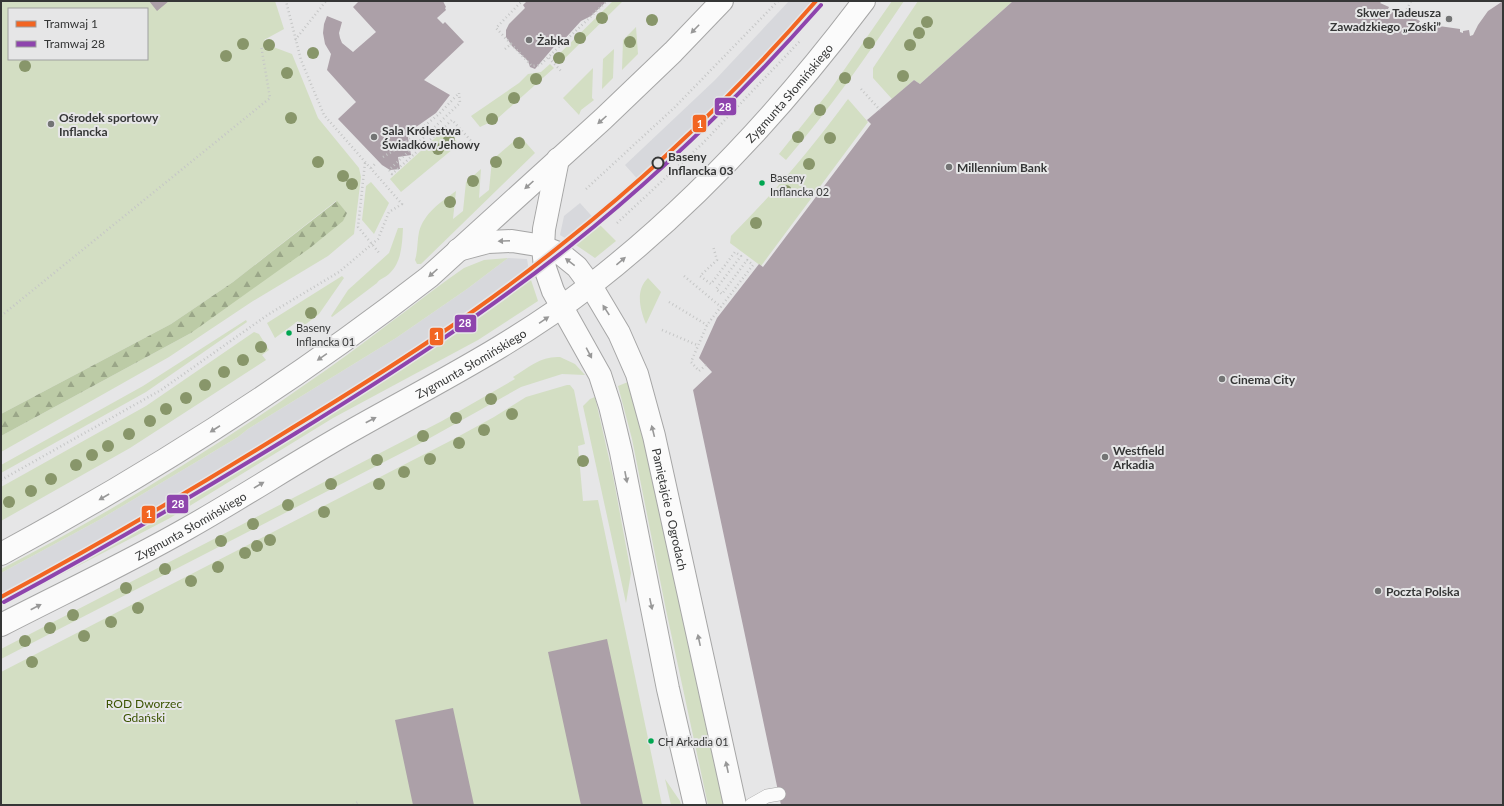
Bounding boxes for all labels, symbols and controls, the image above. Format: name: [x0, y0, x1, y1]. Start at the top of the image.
place label: Skwer Tadeusza Zawadzkiego „Zośki”: [1330, 5, 1441, 34]
legend: [8, 8, 148, 60]
marker: Skwer Tadeusza Zawadzkiego „Zośki”: [1444, 14, 1454, 24]
text: Tramwaj 1: [44, 16, 98, 31]
one-way arrow: [690, 24, 700, 34]
place label: Żabka: [537, 33, 570, 48]
marker: Żabka: [524, 35, 534, 45]
text: Tramwaj 28: [44, 36, 105, 51]
street label: Zygmunta Słomińskiego: [742, 40, 836, 145]
line badge: 28: [714, 97, 737, 116]
text: 28: [719, 100, 731, 113]
place label: Ośrodek sportowy Inflancka: [59, 110, 159, 139]
line badge: 1: [692, 114, 707, 133]
one-way arrow: [597, 115, 607, 125]
text: 1: [697, 117, 703, 130]
marker: Ośrodek sportowy Inflancka: [46, 119, 56, 129]
place label: Sala Królestwa Świadków Jehowy: [382, 123, 480, 152]
marker: Sala Królestwa Świadków Jehowy: [369, 132, 379, 142]
place label: Baseny Inflancka 03: [668, 149, 733, 178]
marker: Baseny Inflancka 03: [651, 156, 665, 170]
place label: Millennium Bank: [957, 160, 1048, 175]
marker: Millennium Bank: [944, 162, 954, 172]
place label: Baseny Inflancka 02: [770, 171, 829, 198]
marker: Baseny Inflancka 02: [757, 178, 767, 188]
one-way arrow: [524, 180, 534, 190]
one-way arrow: [497, 238, 510, 244]
one-way arrow: [616, 256, 626, 265]
one-way arrow: [565, 257, 576, 266]
one-way arrow: [428, 268, 438, 278]
one-way arrow: [602, 305, 610, 315]
line badge: 28: [454, 314, 477, 333]
text: 28: [459, 316, 471, 329]
one-way arrow: [539, 316, 549, 324]
place label: Baseny Inflancka 01: [296, 321, 355, 348]
street label: Zygmunta Słomińskiego: [413, 325, 529, 401]
line badge: 1: [429, 327, 444, 346]
marker: Baseny Inflancka 01: [284, 328, 294, 338]
text: 1: [434, 329, 440, 342]
one-way arrow: [585, 347, 592, 359]
one-way arrow: [317, 353, 327, 361]
place label: Cinema City: [1230, 372, 1296, 387]
marker: Cinema City: [1217, 374, 1227, 384]
one-way arrow: [365, 417, 377, 423]
one-way arrow: [649, 424, 655, 437]
one-way arrow: [209, 426, 220, 433]
place label: Westfield Arkadia: [1112, 443, 1165, 472]
street label: Pamiętajcie o Ogrodach: [649, 447, 691, 572]
marker: Westfield Arkadia: [1100, 452, 1110, 462]
one-way arrow: [623, 471, 629, 483]
one-way arrow: [253, 482, 265, 489]
street label: Zygmunta Słomińskiego: [132, 488, 249, 563]
one-way arrow: [98, 494, 110, 501]
line badge: 28: [166, 494, 189, 514]
text: 28: [172, 497, 184, 510]
line badge: 1: [141, 505, 156, 524]
text: 1: [146, 507, 152, 520]
place label: Poczta Polska: [1386, 584, 1460, 599]
marker: Poczta Polska: [1373, 586, 1383, 596]
one-way arrow: [648, 598, 654, 611]
one-way arrow: [30, 604, 41, 611]
one-way arrow: [696, 634, 702, 646]
park label: ROD Dworzec Gdański: [106, 696, 182, 725]
place label: CH Arkadia 01: [658, 735, 729, 748]
marker: CH Arkadia 01: [646, 736, 656, 746]
one-way arrow: [723, 761, 729, 773]

